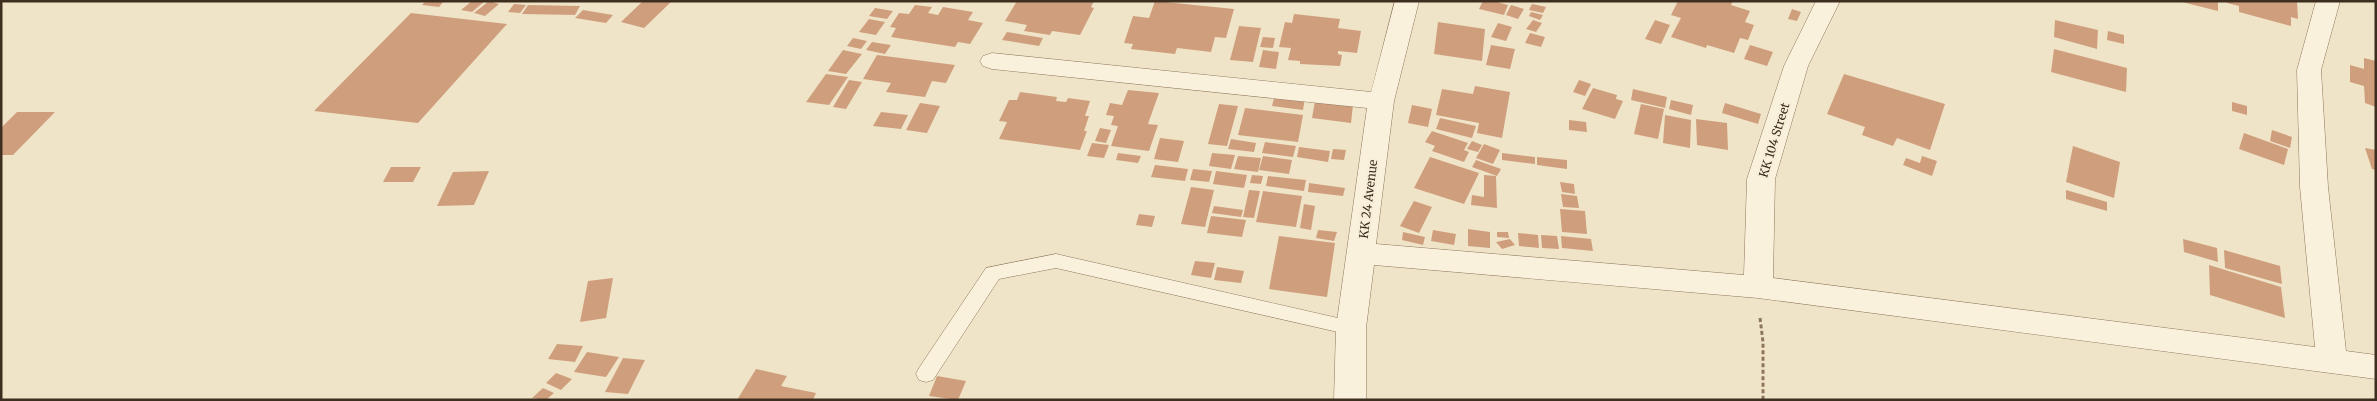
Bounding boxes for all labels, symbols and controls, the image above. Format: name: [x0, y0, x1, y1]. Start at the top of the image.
street label: KK 104 Street: [1756, 101, 1793, 179]
street label: KK 24 Avenue: [1356, 159, 1380, 239]

